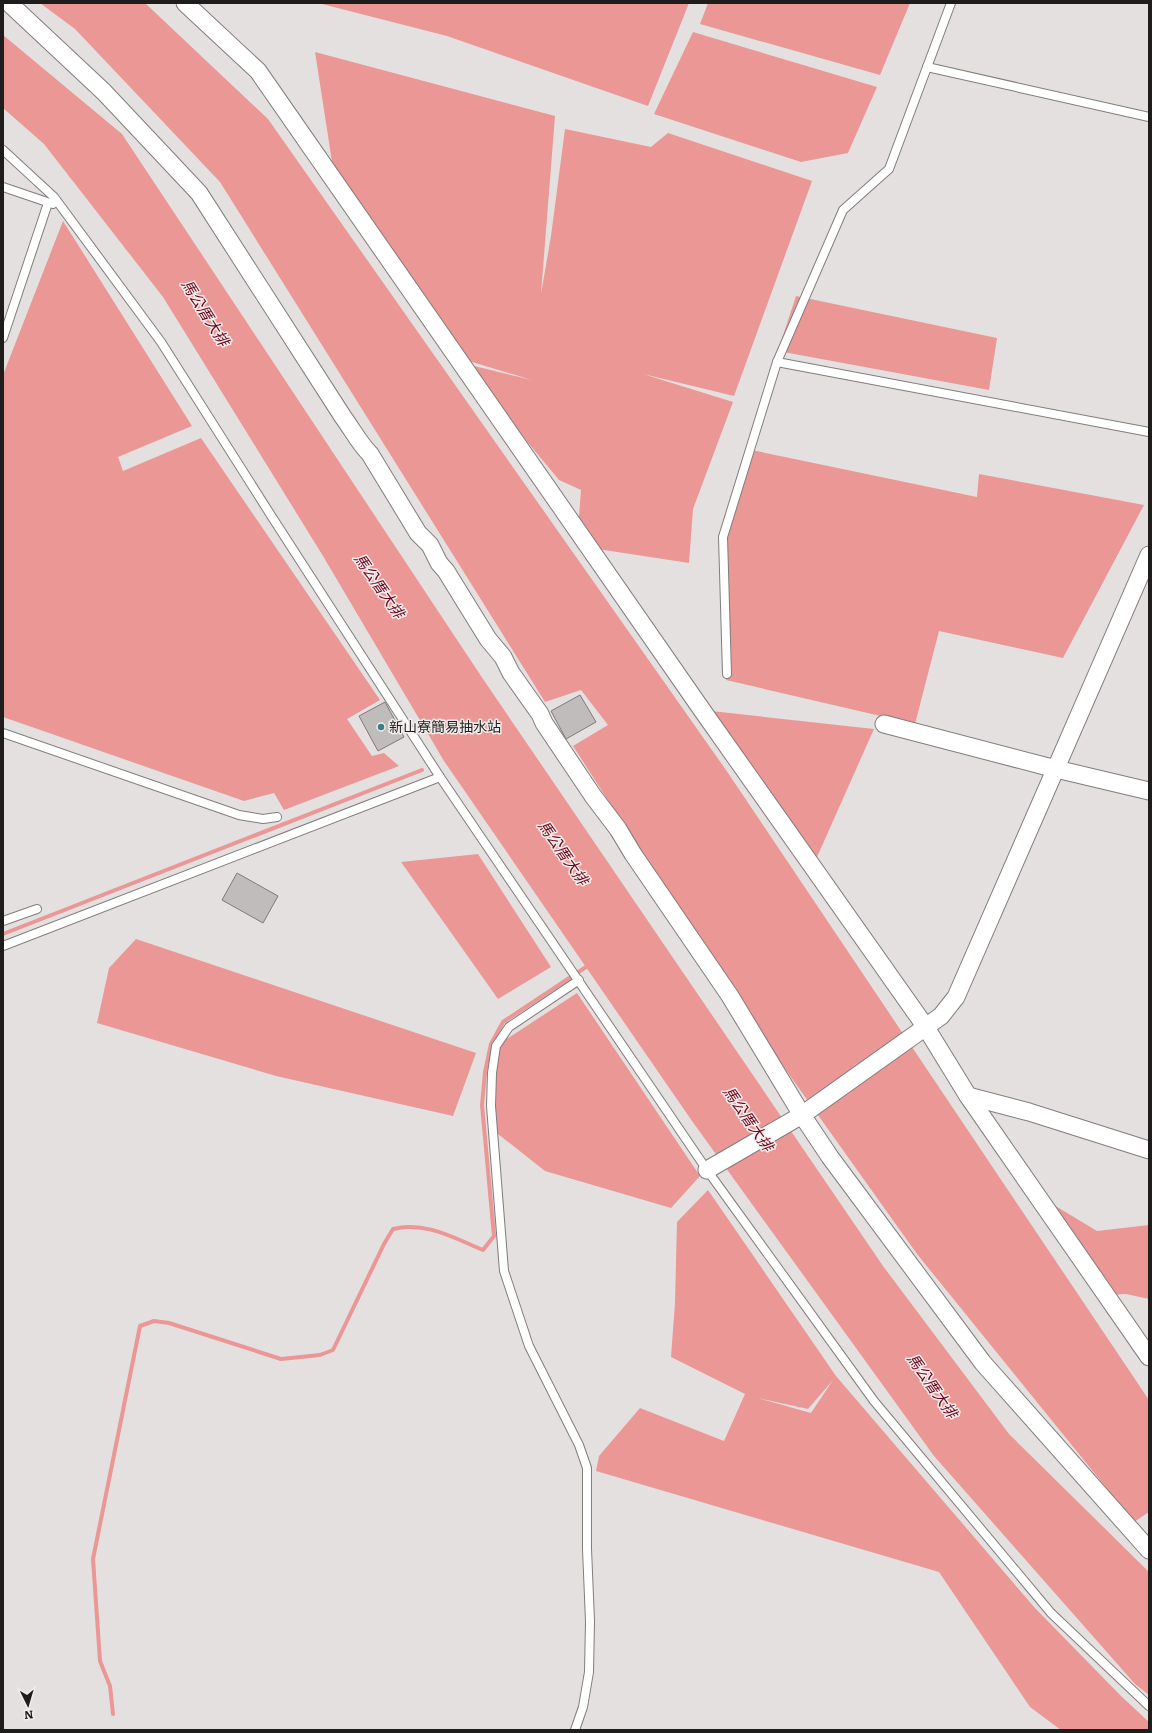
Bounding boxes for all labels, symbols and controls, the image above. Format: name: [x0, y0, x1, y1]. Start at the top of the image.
water label: 馬公厝大排: [177, 274, 237, 352]
water label: 馬公厝大排: [349, 548, 412, 624]
place label: 新山寮簡易抽水站: [389, 716, 501, 736]
marker: 新山寮簡易抽水站: [376, 722, 386, 732]
water label: 馬公厝大排: [533, 815, 596, 891]
water label: 馬公厝大排: [718, 1081, 781, 1157]
water label: 馬公厝大排: [902, 1348, 965, 1424]
north arrow: [8, 1685, 48, 1725]
text: N: [24, 1708, 34, 1724]

